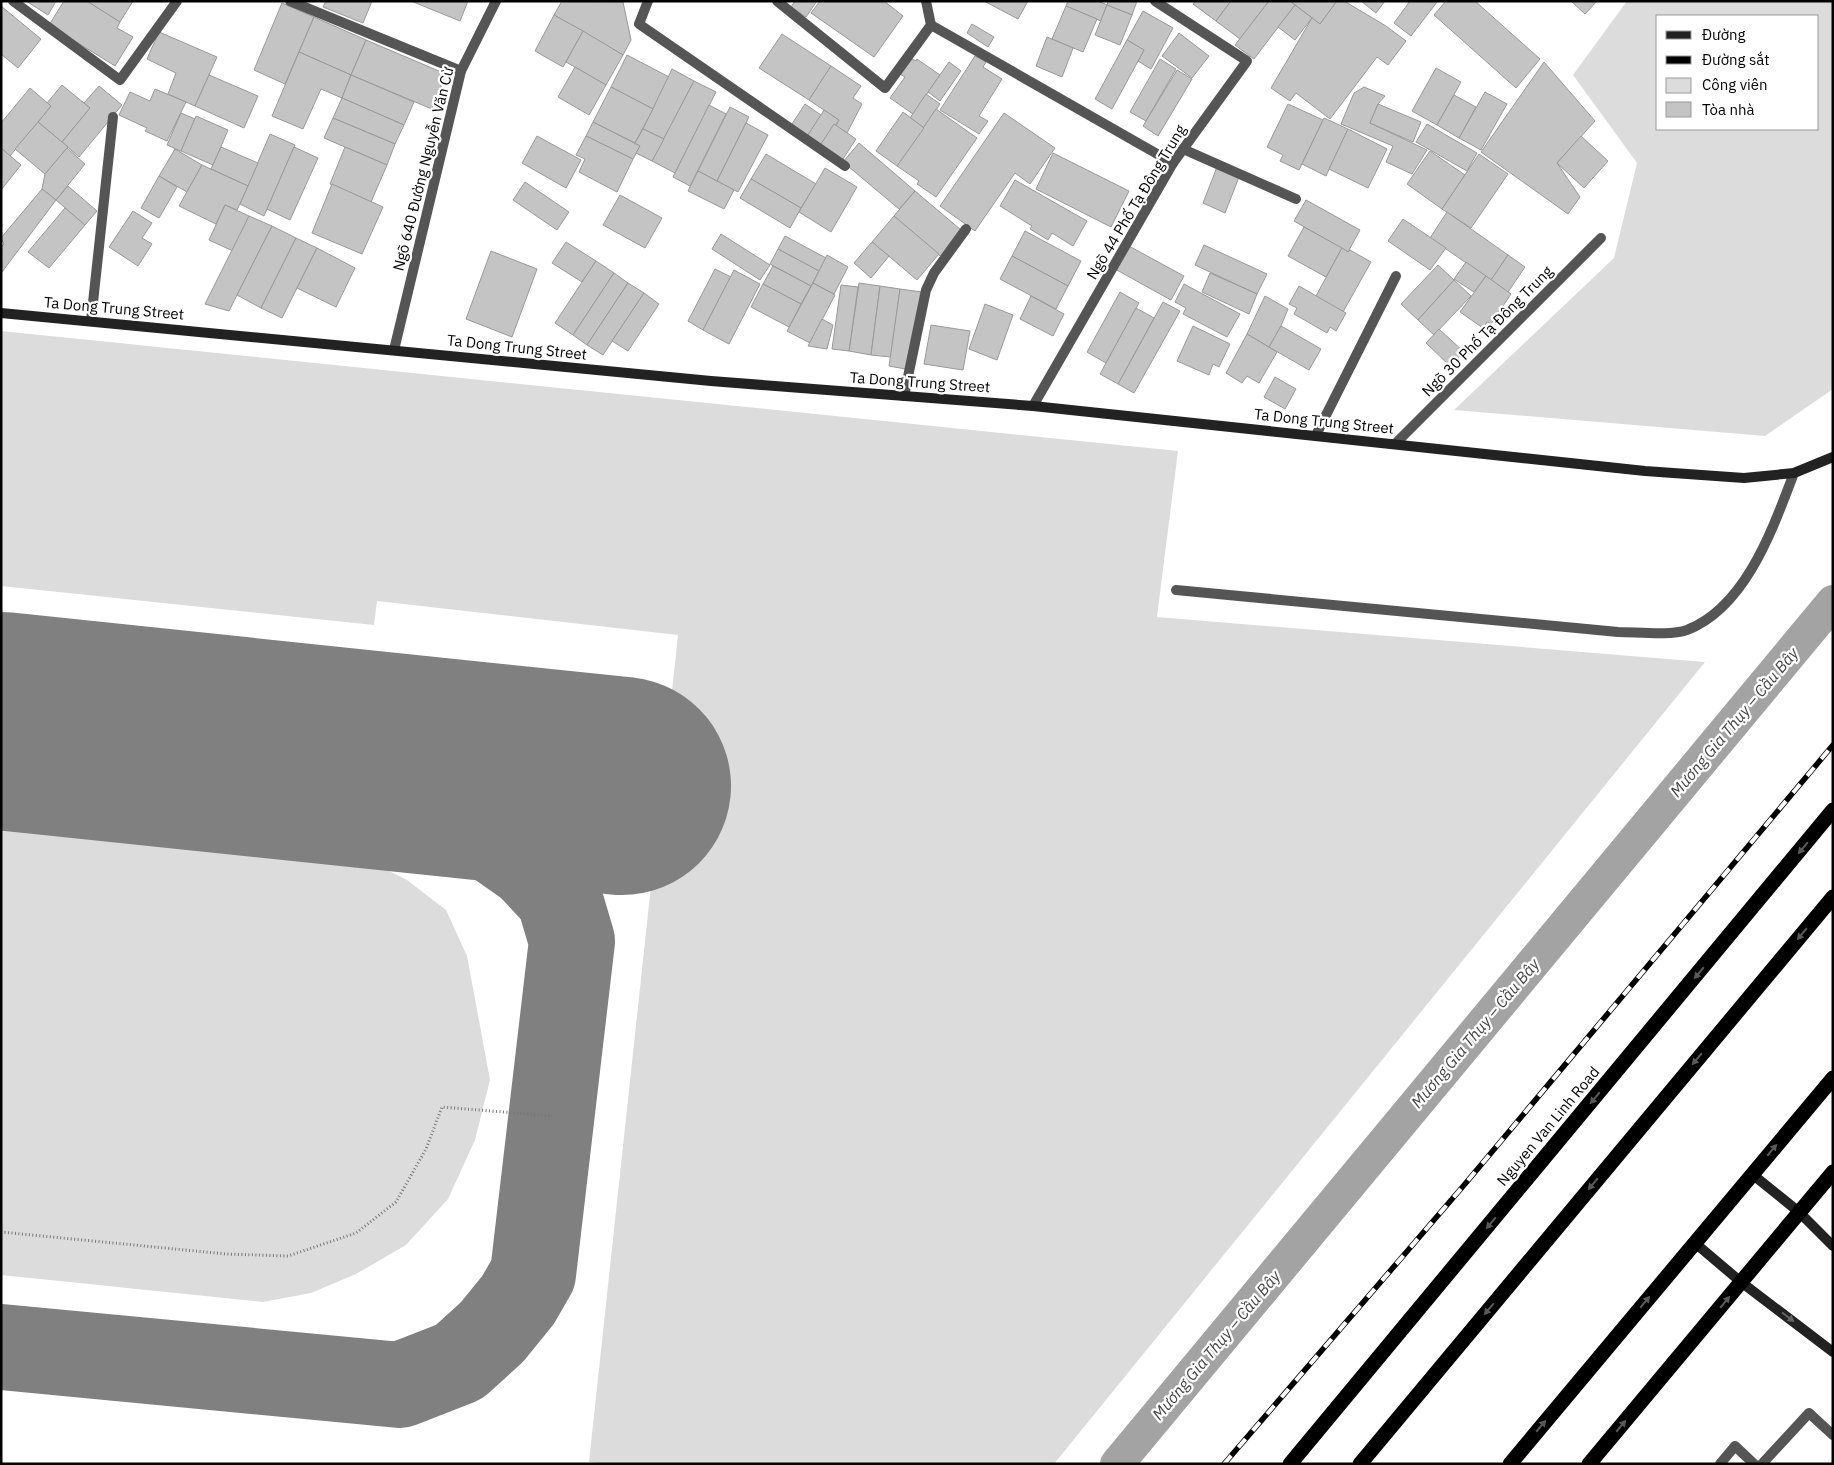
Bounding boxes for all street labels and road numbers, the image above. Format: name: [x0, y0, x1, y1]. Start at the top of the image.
street label: Ngõ 640 Đường Nguyễn Văn Cừ: [388, 65, 458, 273]
street label: Ngõ 44 Phố Tạ Đông Trung: [1082, 121, 1190, 283]
street label: Ngõ 30 Phố Tạ Đông Trung: [1418, 262, 1556, 400]
street label: Ta Dong Trung Street: [43, 292, 185, 324]
street label: Ta Dong Trung Street: [446, 330, 588, 364]
street label: Ta Dong Trung Street: [849, 368, 991, 396]
street label: Ta Dong Trung Street: [1253, 404, 1395, 438]
street label: Nguyen Van Linh Road: [1493, 1063, 1603, 1189]

